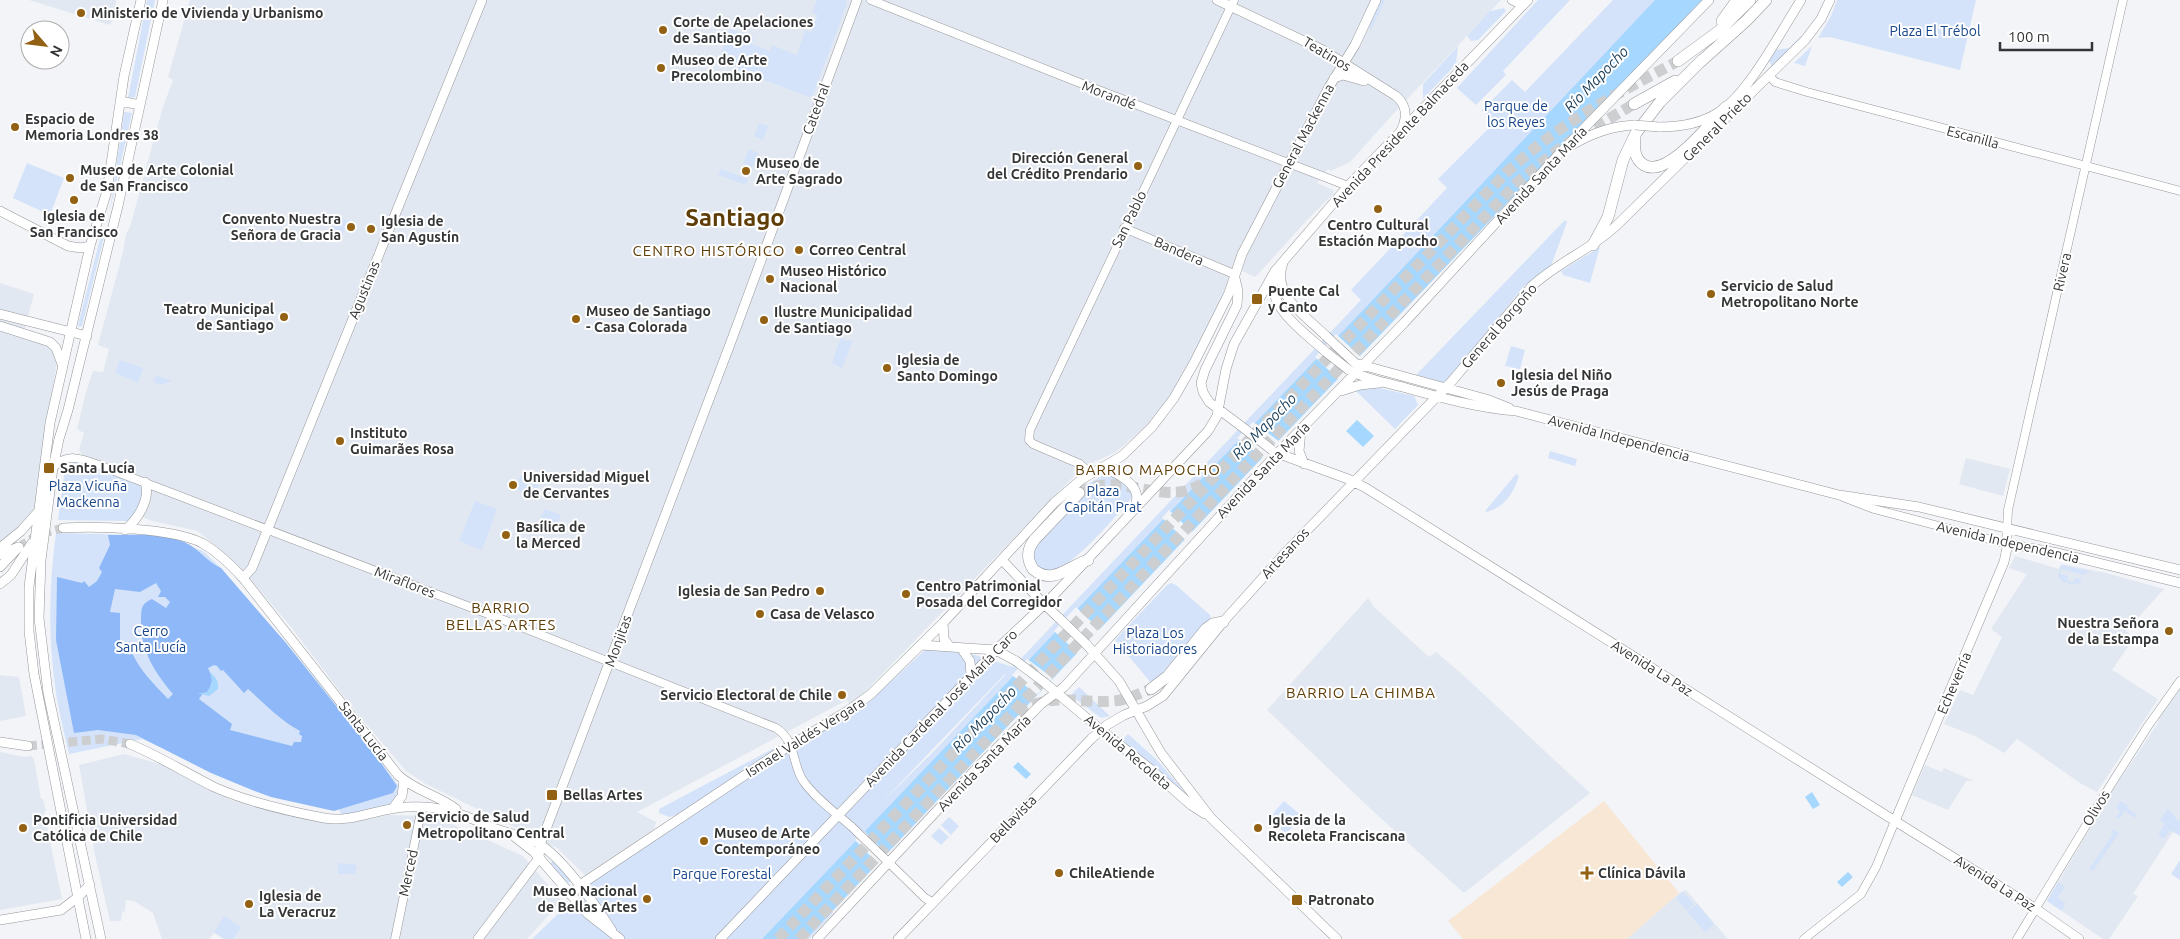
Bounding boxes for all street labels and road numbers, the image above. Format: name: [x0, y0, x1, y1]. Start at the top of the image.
street label: Teatinos: [1300, 33, 1354, 75]
street label: Avenida Presidente Balmaceda: [1328, 58, 1472, 210]
street label: Morandé: [1080, 77, 1138, 113]
street label: Catedral: [799, 81, 833, 137]
street label: General Mackenna: [1269, 81, 1337, 191]
street label: General Prieto: [1679, 89, 1755, 165]
street label: Escanilla: [1945, 122, 2001, 152]
street label: Avenida Santa María: [1492, 123, 1590, 227]
street label: San Pablo: [1108, 188, 1150, 250]
street label: Bandera: [1152, 233, 1206, 269]
street label: Rivera: [2050, 251, 2074, 293]
street label: Agustinas: [345, 259, 383, 321]
street label: General Borgoño: [1458, 280, 1540, 372]
street label: Avenida Independencia: [1546, 411, 1692, 465]
street label: Avenida Santa María: [1213, 419, 1313, 521]
street label: Avenida Independencia: [1935, 518, 2081, 566]
street label: Artesanos: [1258, 524, 1312, 582]
street label: Miraflores: [372, 563, 438, 601]
street label: Monjitas: [601, 613, 635, 669]
street label: Avenida Cardenal José María Caro: [861, 626, 1021, 790]
street label: Avenida La Paz: [1608, 637, 1696, 699]
street label: Echeverría: [1934, 650, 1974, 716]
street label: Ismael Valdés Vergara: [742, 694, 868, 780]
street label: Santa Lucía: [336, 698, 392, 764]
street label: Avenida Recoleta: [1081, 711, 1175, 793]
street label: Avenida Santa María: [934, 712, 1034, 814]
street label: Olivos: [2079, 787, 2113, 829]
street label: Bellavista: [986, 792, 1040, 846]
street label: Merced: [395, 848, 421, 898]
street label: Avenida La Paz: [1951, 852, 2039, 914]

